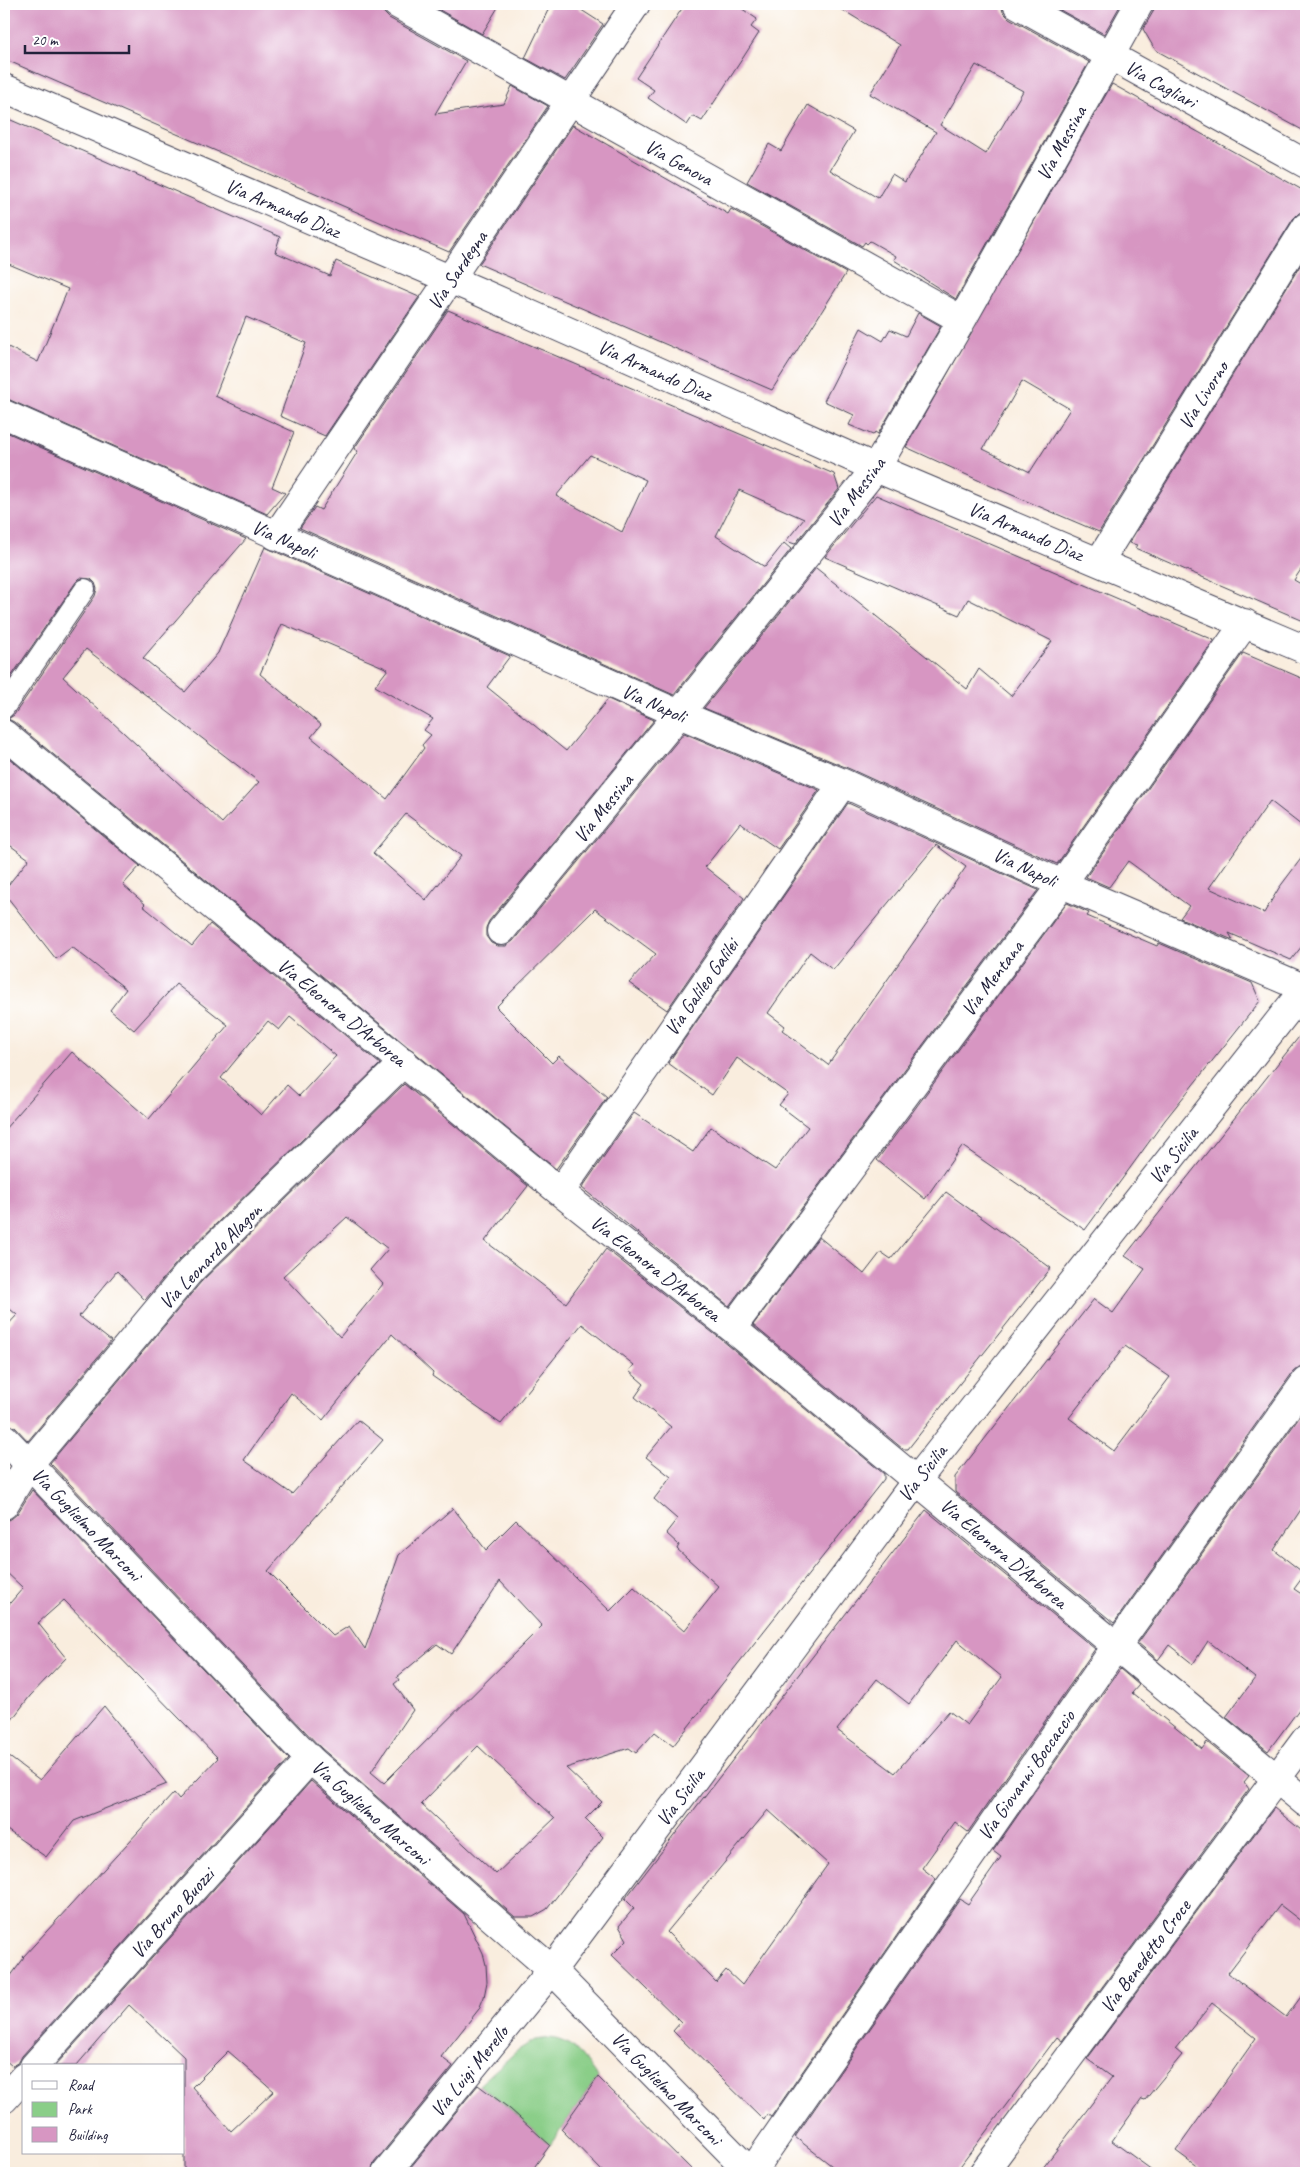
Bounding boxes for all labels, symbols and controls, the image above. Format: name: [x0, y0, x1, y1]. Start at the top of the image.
scale bar: [25, 22, 129, 54]
text: 20 m: [32, 31, 59, 50]
street label: Via Cagliari: [1121, 55, 1203, 115]
street label: Via Messina: [1031, 100, 1093, 185]
street label: Via Genova: [641, 134, 719, 192]
street label: Via Armando Diaz: [222, 173, 346, 245]
street label: Via Sardegna: [422, 224, 494, 315]
street label: Via Armando Diaz: [594, 334, 717, 407]
street label: Via Livorno: [1173, 355, 1235, 434]
street label: Via Messina: [822, 451, 892, 532]
street label: Via Armando Diaz: [965, 496, 1089, 568]
street label: Via Napoli: [248, 514, 322, 566]
street label: Via Napoli: [618, 678, 692, 730]
street label: Via Messina: [568, 767, 640, 848]
street label: Via Napoli: [989, 842, 1063, 894]
street label: Via Galileo Galilei: [659, 932, 745, 1041]
street label: Via Mentana: [956, 934, 1030, 1021]
street label: Via Eleonora D'Arborea: [272, 953, 413, 1073]
street label: Via Sicilia: [1143, 1120, 1205, 1189]
street label: Via Leonardo Alagon: [154, 1197, 268, 1315]
street label: Via Eleonora D'Arborea: [585, 1210, 727, 1328]
street label: Via Sicilia: [892, 1438, 954, 1507]
street label: Via Guglielmo Marconi: [26, 1462, 149, 1588]
street label: Via Eleonora D'Arborea: [935, 1493, 1074, 1615]
street label: Via Giovanni Boccaccio: [972, 1705, 1081, 1845]
street label: Via Guglielmo Marconi: [306, 1754, 437, 1872]
street label: Via Sicilia: [651, 1762, 711, 1831]
street label: Via Bruno Buozzi: [125, 1861, 221, 1964]
street label: Via Benedetto Croce: [1095, 1893, 1197, 2018]
street label: Via Luigi Merello: [425, 2019, 515, 2122]
street label: Via Guglielmo Marconi: [606, 2026, 729, 2152]
legend: [22, 2064, 185, 2154]
text: Road: [68, 2076, 95, 2095]
text: Park: [68, 2100, 93, 2119]
text: Building: [68, 2126, 108, 2145]

